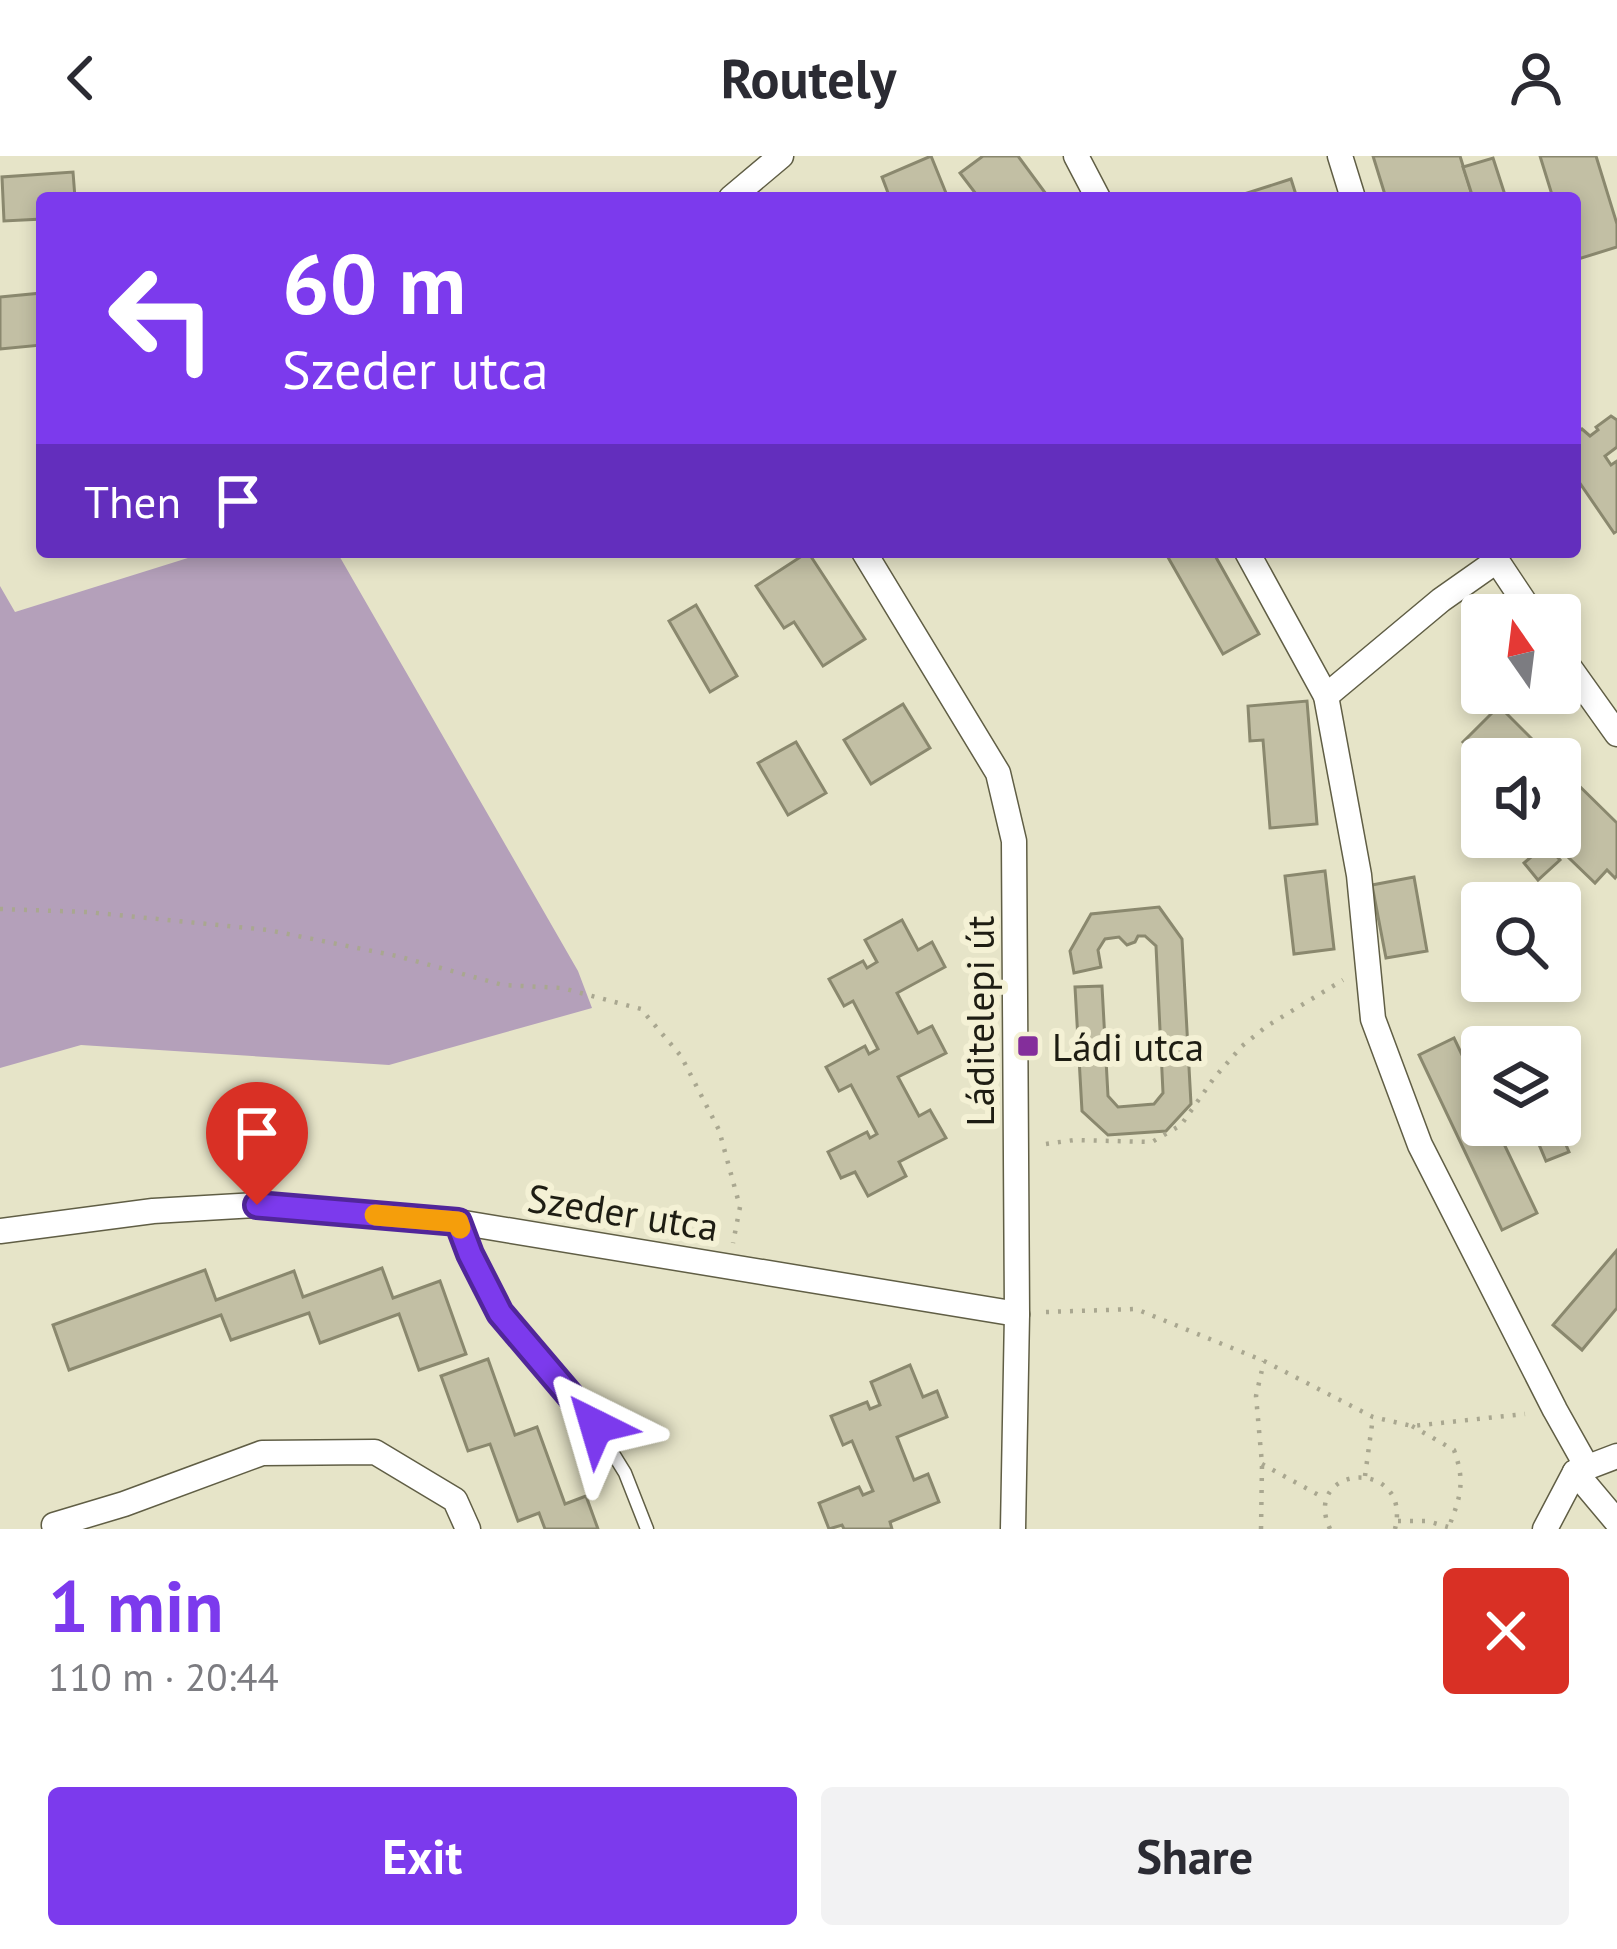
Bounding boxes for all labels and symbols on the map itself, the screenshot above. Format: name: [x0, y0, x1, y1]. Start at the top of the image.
north arrow: [1461, 594, 1581, 714]
street label: Láditelepi út: [954, 916, 1005, 1126]
place label: Ládi utca: [1052, 1021, 1204, 1072]
marker: Ládi utca: [1015, 1033, 1041, 1059]
pin: [206, 1082, 308, 1205]
street label: Szeder utca: [524, 1172, 722, 1252]
position arrow: [533, 1363, 659, 1489]

